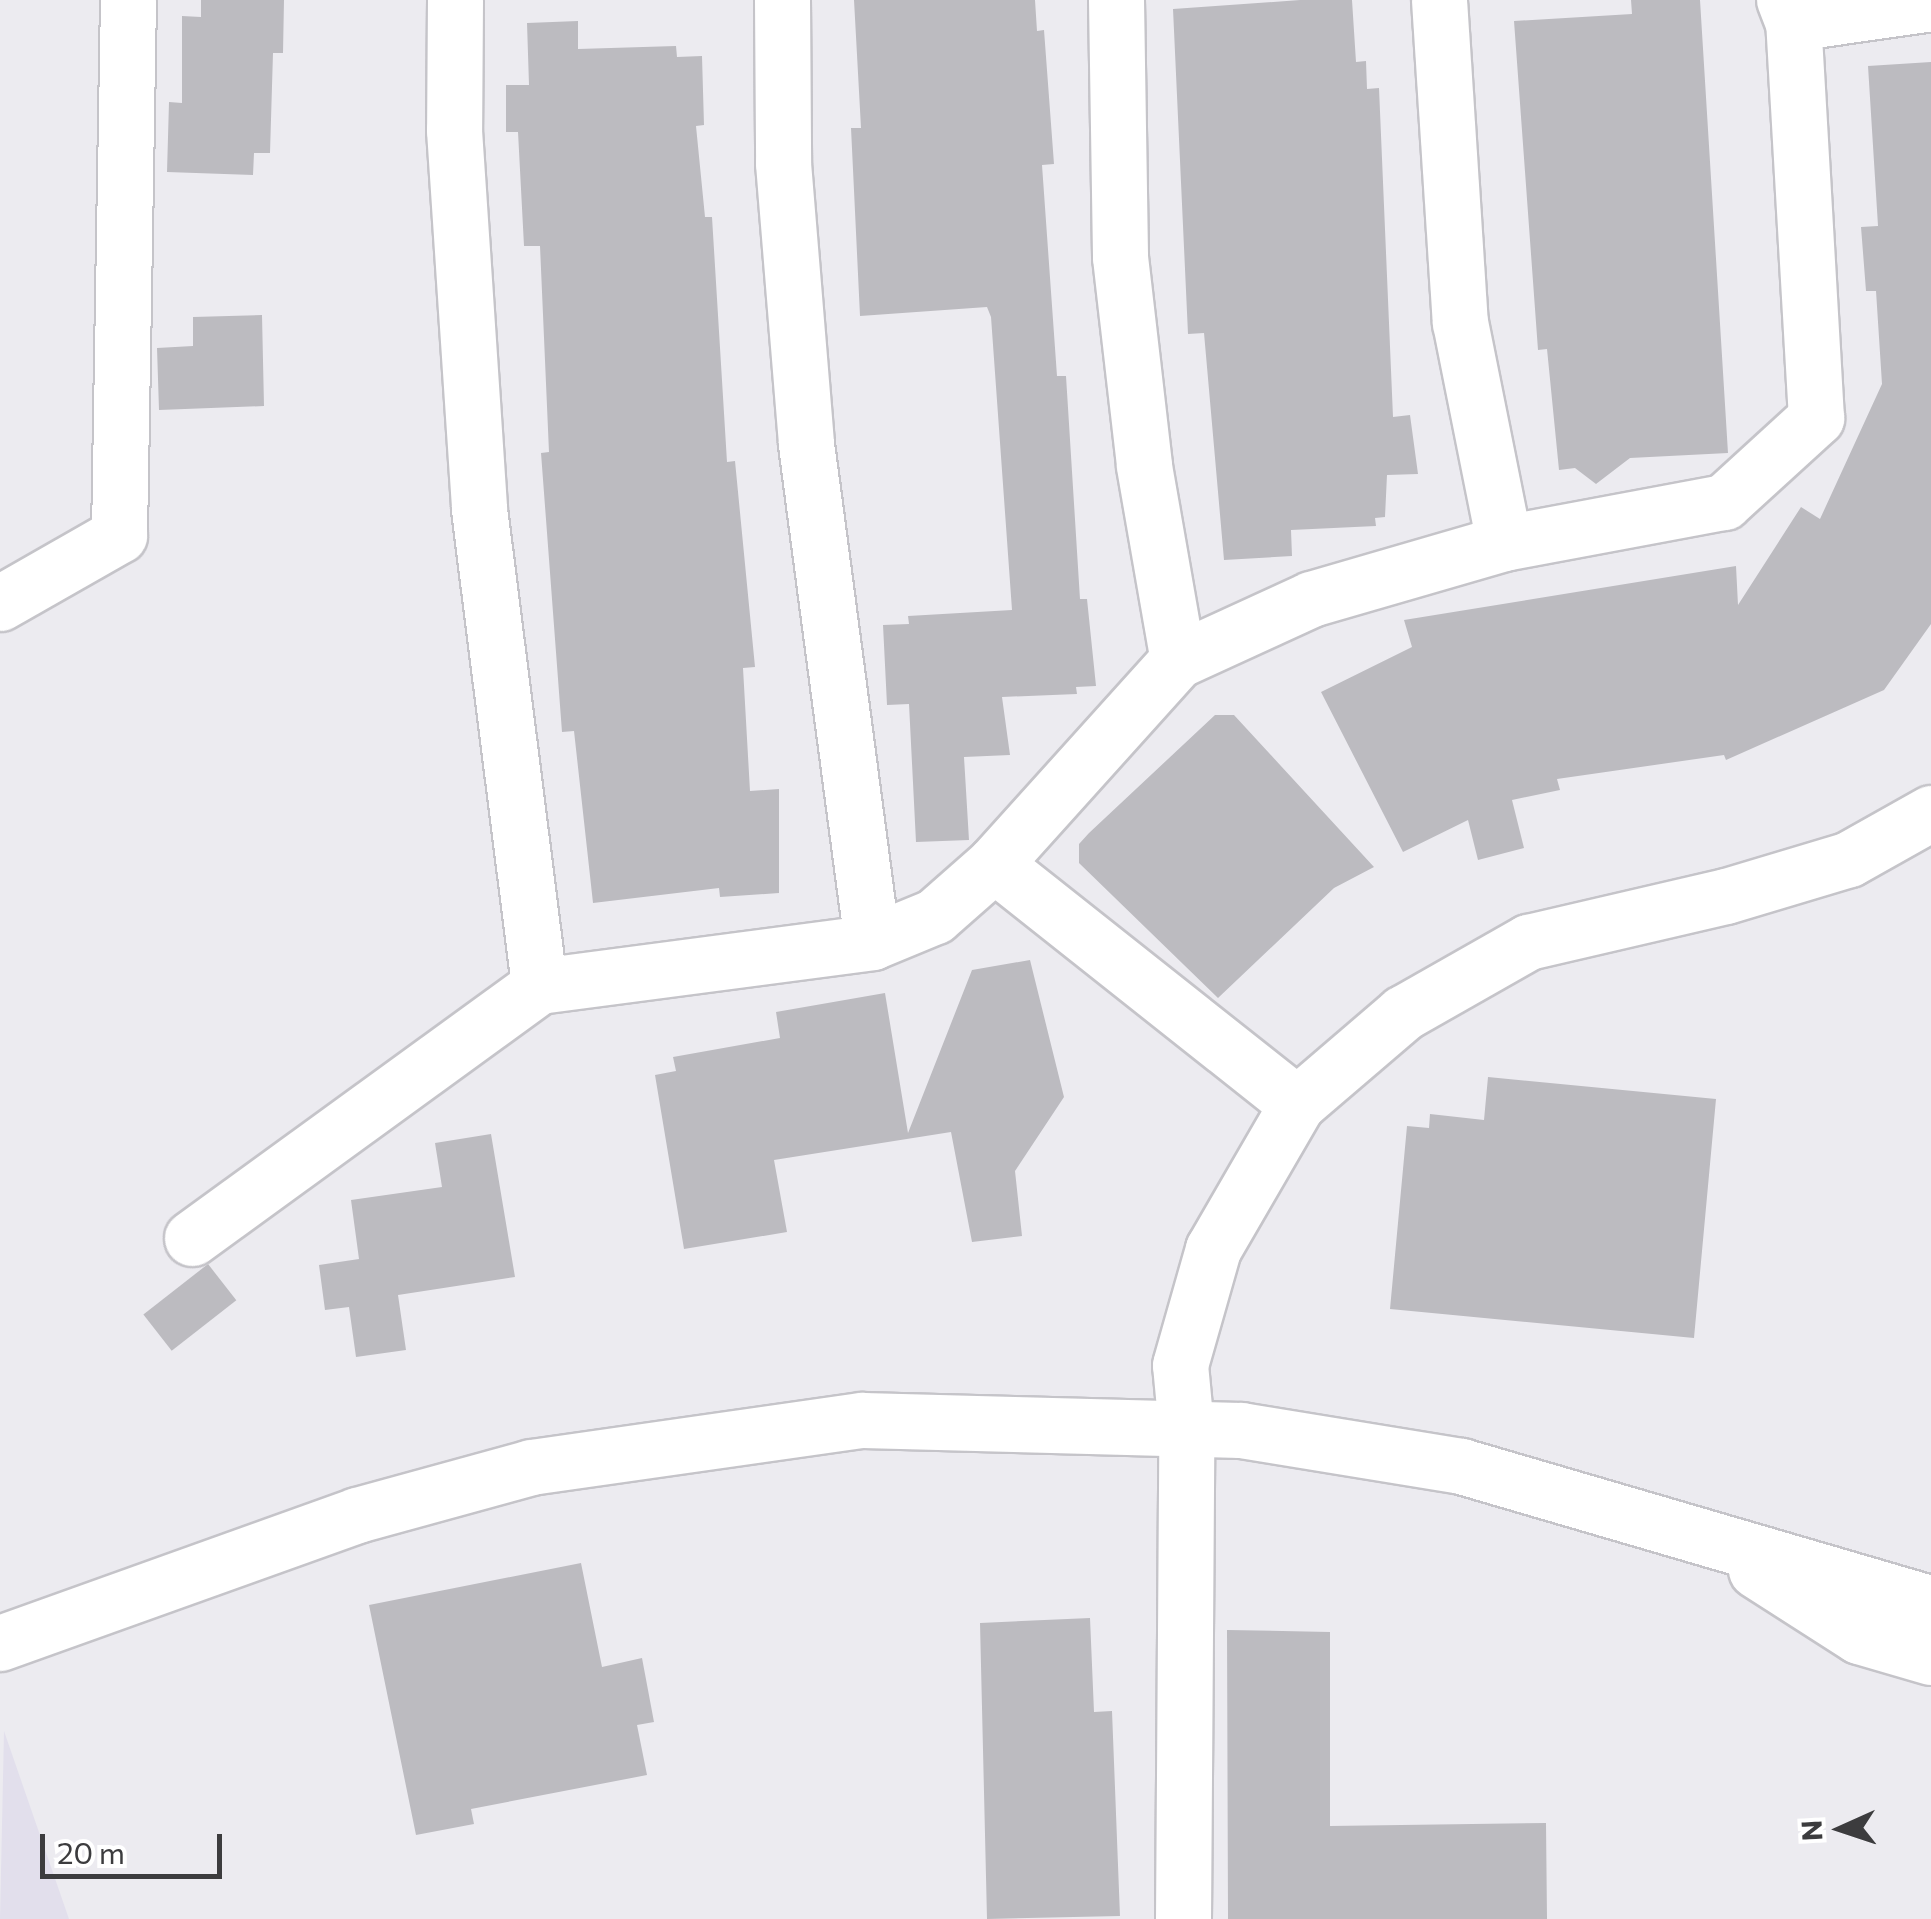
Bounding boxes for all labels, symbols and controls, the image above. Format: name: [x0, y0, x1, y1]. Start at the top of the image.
north arrow: [1791, 1779, 1891, 1879]
scale bar: [45, 1814, 228, 1876]
text: N: [1794, 1819, 1829, 1842]
text: 20 m: [57, 1833, 125, 1870]

